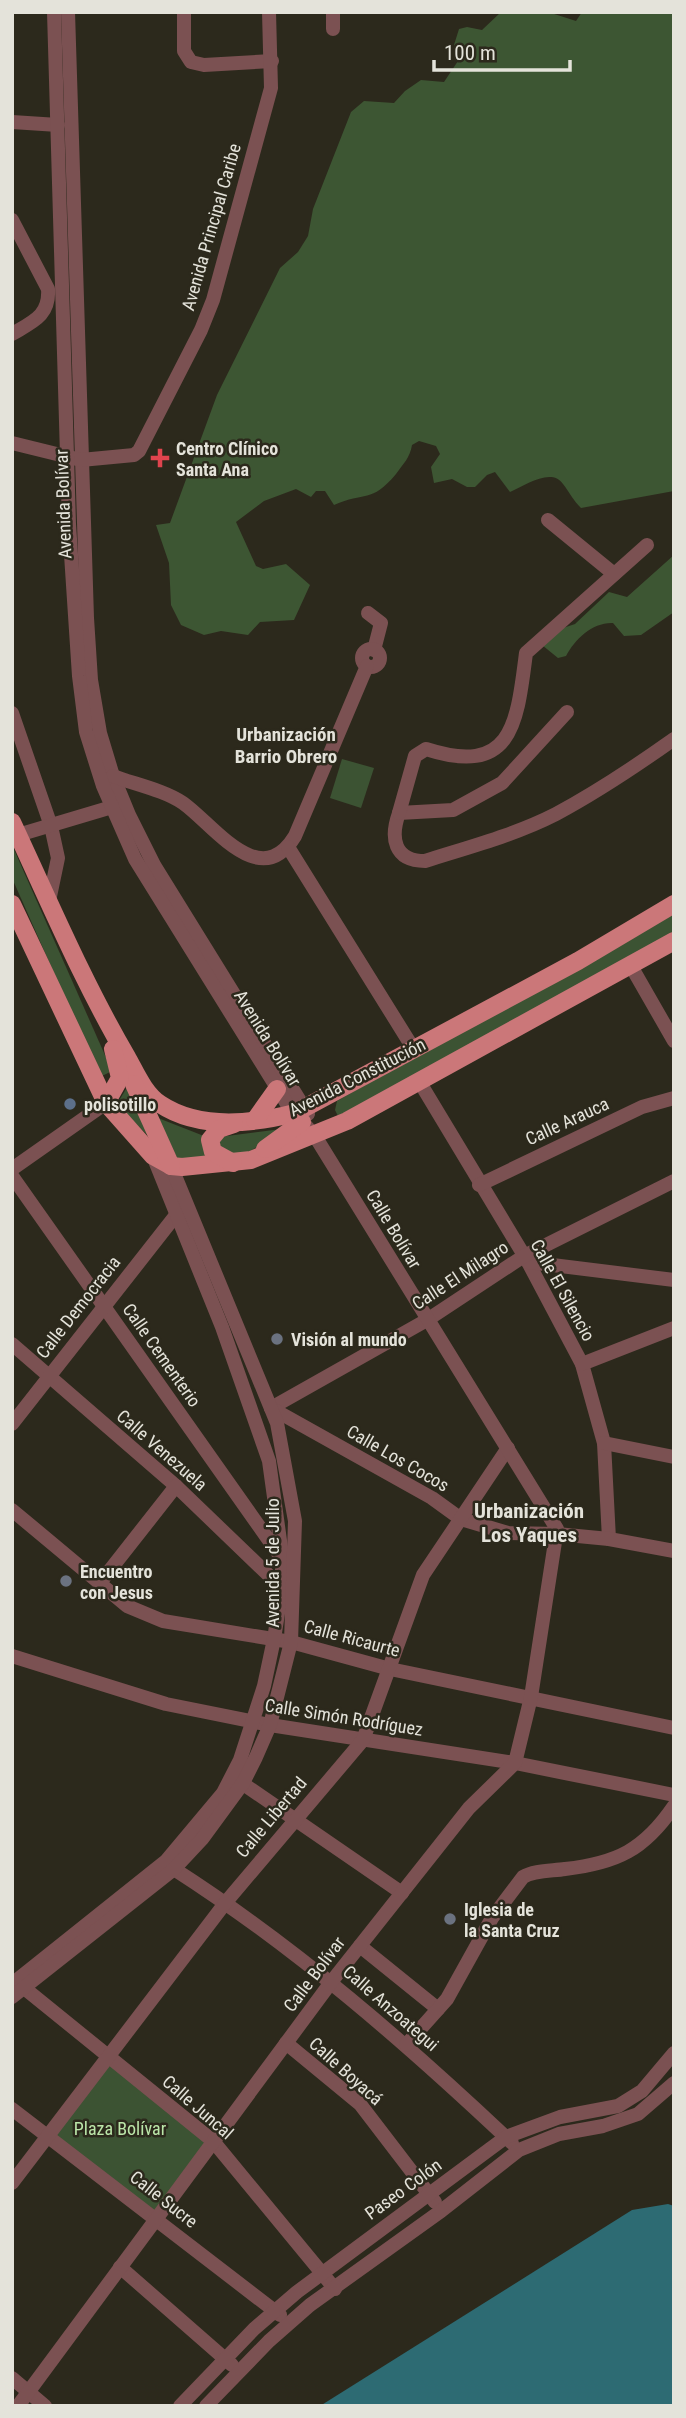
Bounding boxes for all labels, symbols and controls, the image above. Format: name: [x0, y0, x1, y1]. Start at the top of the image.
scale bar: [434, 28, 570, 72]
text: 100 m: [444, 41, 496, 65]
street label: Avenida Principal Caribe: [177, 141, 245, 313]
place label: Centro Clínico Santa Ana: [176, 438, 278, 480]
street label: Avenida Bolívar: [51, 448, 75, 559]
marker: Centro Clínico Santa Ana: [150, 448, 170, 468]
district label: Urbanización Barrio Obrero: [235, 723, 337, 768]
street label: Avenida Bolívar: [230, 986, 306, 1090]
street label: Avenida Constitución: [285, 1034, 429, 1120]
street label: Calle Arauca: [522, 1093, 612, 1149]
place label: polisotillo: [84, 1094, 156, 1115]
marker: polisotillo: [62, 1096, 78, 1112]
street label: Calle Bolívar: [362, 1186, 426, 1273]
street label: Calle El Silencio: [526, 1235, 600, 1345]
street label: Calle El Milagro: [408, 1236, 512, 1314]
street label: Calle Democracia: [32, 1252, 124, 1362]
street label: Calle Cementerio: [119, 1299, 205, 1411]
place label: Visión al mundo: [291, 1329, 407, 1350]
marker: Visión al mundo: [269, 1331, 285, 1347]
street label: Calle Venezuela: [113, 1405, 211, 1495]
street label: Calle Los Cocos: [343, 1420, 453, 1496]
street label: Avenida 5 de Julio: [262, 1498, 283, 1628]
district label: Urbanización Los Yaques: [474, 1499, 584, 1547]
place label: Encuentro con Jesus: [80, 1561, 153, 1603]
marker: Encuentro con Jesus: [58, 1573, 74, 1589]
street label: Calle Ricaurte: [302, 1615, 402, 1661]
street label: Calle Simón Rodríguez: [263, 1694, 425, 1740]
street label: Calle Libertad: [231, 1773, 311, 1861]
place label: Iglesia de la Santa Cruz: [464, 1899, 560, 1941]
marker: Iglesia de la Santa Cruz: [442, 1911, 458, 1927]
street label: Calle Bolívar: [279, 1932, 349, 2016]
street label: Calle Anzoategui: [339, 1961, 443, 2055]
street label: Calle Boyacá: [305, 2033, 387, 2109]
street label: Calle Juncal: [158, 2071, 238, 2143]
park label: Plaza Bolívar: [74, 2118, 167, 2139]
street label: Paseo Colón: [361, 2154, 445, 2224]
street label: Calle Sucre: [126, 2166, 202, 2232]

